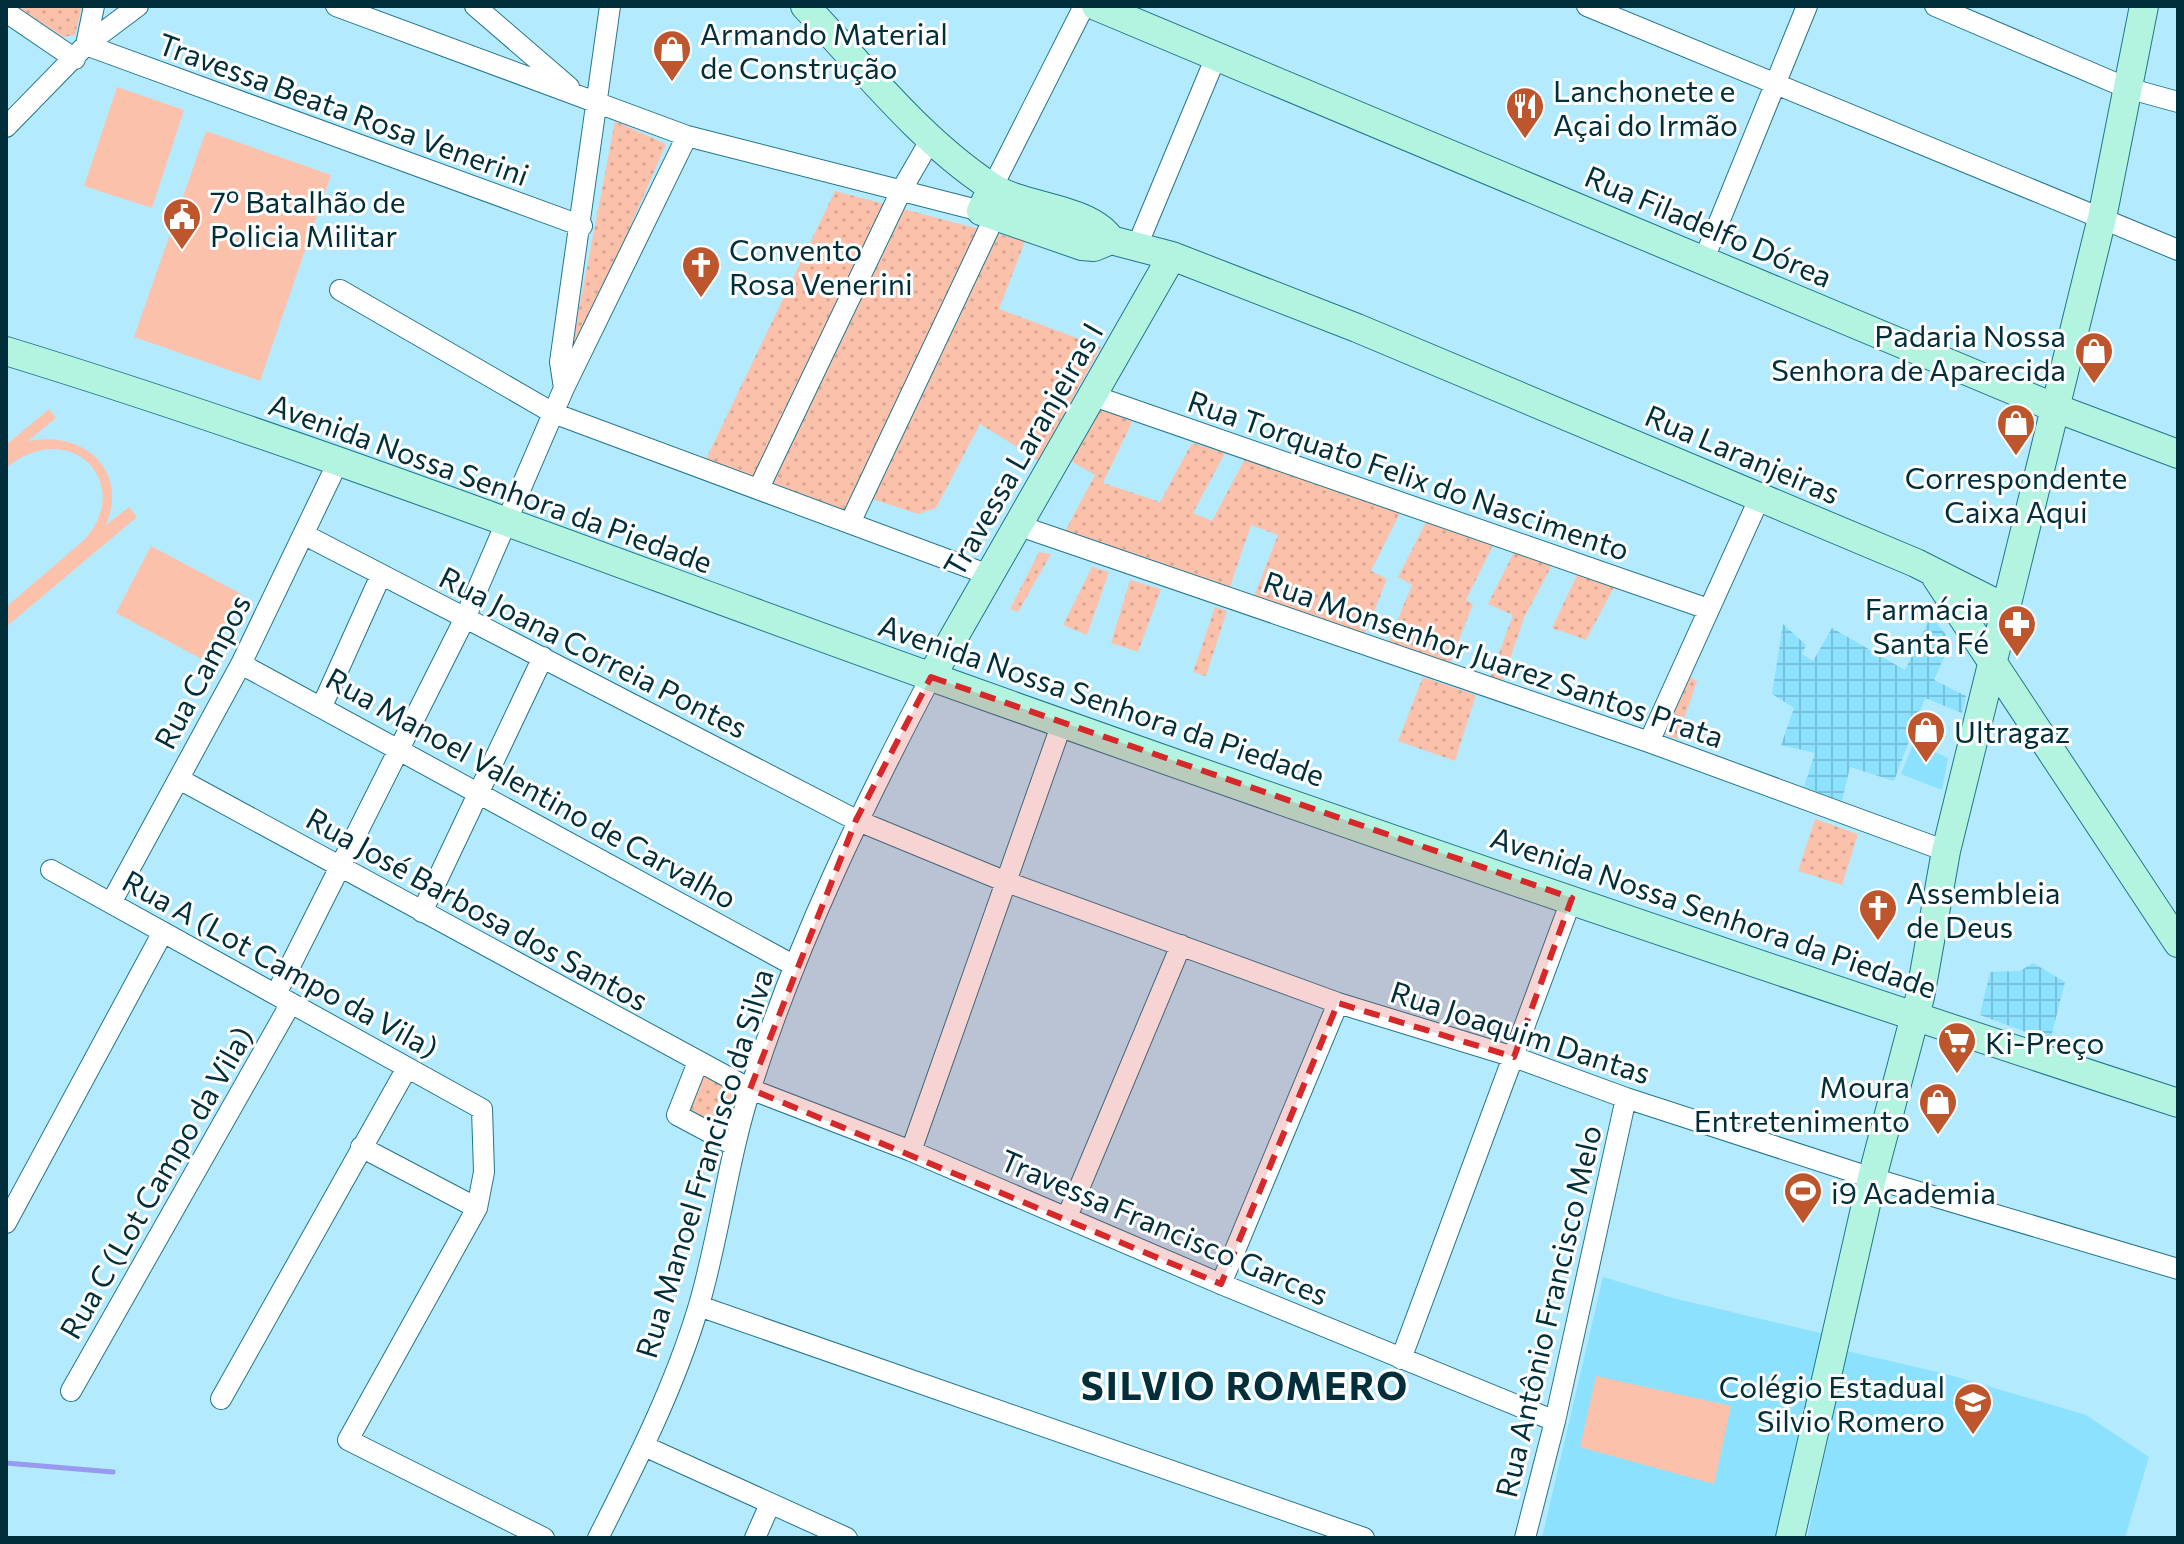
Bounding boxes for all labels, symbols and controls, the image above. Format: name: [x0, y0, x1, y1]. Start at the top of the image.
place label: Armando Material de Construção: [700, 14, 948, 85]
street label: Travessa Beata Rosa Venerini: [154, 24, 534, 192]
shop icon: Armando Material de Construção: [651, 28, 693, 83]
place label: Lanchonete e Açai do Irmão: [1553, 71, 1738, 142]
restaurant icon: Lanchonete e Açai do Irmão: [1504, 85, 1546, 140]
street label: Rua Filadelfo Dórea: [1580, 156, 1838, 294]
place label: 7º Batalhão de Policia Militar: [210, 182, 405, 253]
public building icon: 7º Batalhão de Policia Militar: [161, 196, 203, 251]
place label: Convento Rosa Venerini: [729, 230, 913, 301]
church icon: Convento Rosa Venerini: [680, 244, 722, 299]
street label: Travessa Laranjeiras I: [934, 316, 1110, 582]
place label: Padaria Nossa Senhora de Aparecida: [1771, 316, 2066, 387]
shop icon: Padaria Nossa Senhora de Aparecida: [2073, 330, 2115, 385]
street label: Rua Torquato Felix do Nascimento: [1183, 381, 1635, 567]
street label: Avenida Nossa Senhora da Piedade: [264, 384, 718, 580]
street label: Rua Laranjeiras: [1640, 395, 1846, 511]
shop icon: Correspondente Caixa Aqui: [1995, 402, 2037, 457]
place label: Correspondente Caixa Aqui: [1905, 458, 2127, 529]
street label: Rua Joana Correia Pontes: [434, 557, 754, 745]
street label: Rua Monsenhor Juarez Santos Prata: [1259, 562, 1729, 754]
street label: Rua Campos: [145, 587, 257, 755]
place label: Farmácia Santa Fé: [1865, 589, 1989, 660]
pharmacy icon: Farmácia Santa Fé: [1996, 603, 2038, 658]
street label: Avenida Nossa Senhora da Piedade: [874, 605, 1330, 793]
street label: Rua Manoel Valentino de Carvalho: [320, 658, 744, 916]
shop icon: Ultragaz: [1905, 709, 1947, 764]
place label: Ultragaz: [1954, 712, 2070, 749]
street label: Rua José Barbosa dos Santos: [300, 798, 656, 1018]
street label: Avenida Nossa Senhora da Piedade: [1486, 817, 1942, 1005]
street label: Rua A (Lot Campo da Vila): [117, 861, 445, 1065]
place label: Assembleia de Deus: [1906, 873, 2061, 944]
church icon: Assembleia de Deus: [1857, 887, 1899, 942]
street label: Rua Manoel Francisco da Silva: [626, 964, 780, 1362]
street label: Rua Joaquim Dantas: [1386, 972, 1656, 1090]
street label: Rua C (Lot Campo da Vila): [50, 1019, 260, 1345]
supermarket icon: Ki-Preço: [1936, 1020, 1978, 1075]
place label: Ki-Preço: [1985, 1023, 2104, 1060]
place label: Moura Entretenimento: [1694, 1067, 1910, 1138]
shop icon: Moura Entretenimento: [1917, 1081, 1959, 1136]
street label: Rua Antônio Francisco Melo: [1486, 1121, 1608, 1501]
street label: Travessa Francisco Garces: [995, 1140, 1335, 1312]
sports icon: i9 Academia: [1782, 1170, 1824, 1225]
place label: i9 Academia: [1831, 1173, 1996, 1210]
district label: SILVIO ROMERO: [1081, 1361, 1409, 1408]
place label: Colégio Estadual Silvio Romero: [1719, 1367, 1945, 1438]
school or university icon: Colégio Estadual Silvio Romero: [1952, 1381, 1994, 1436]

